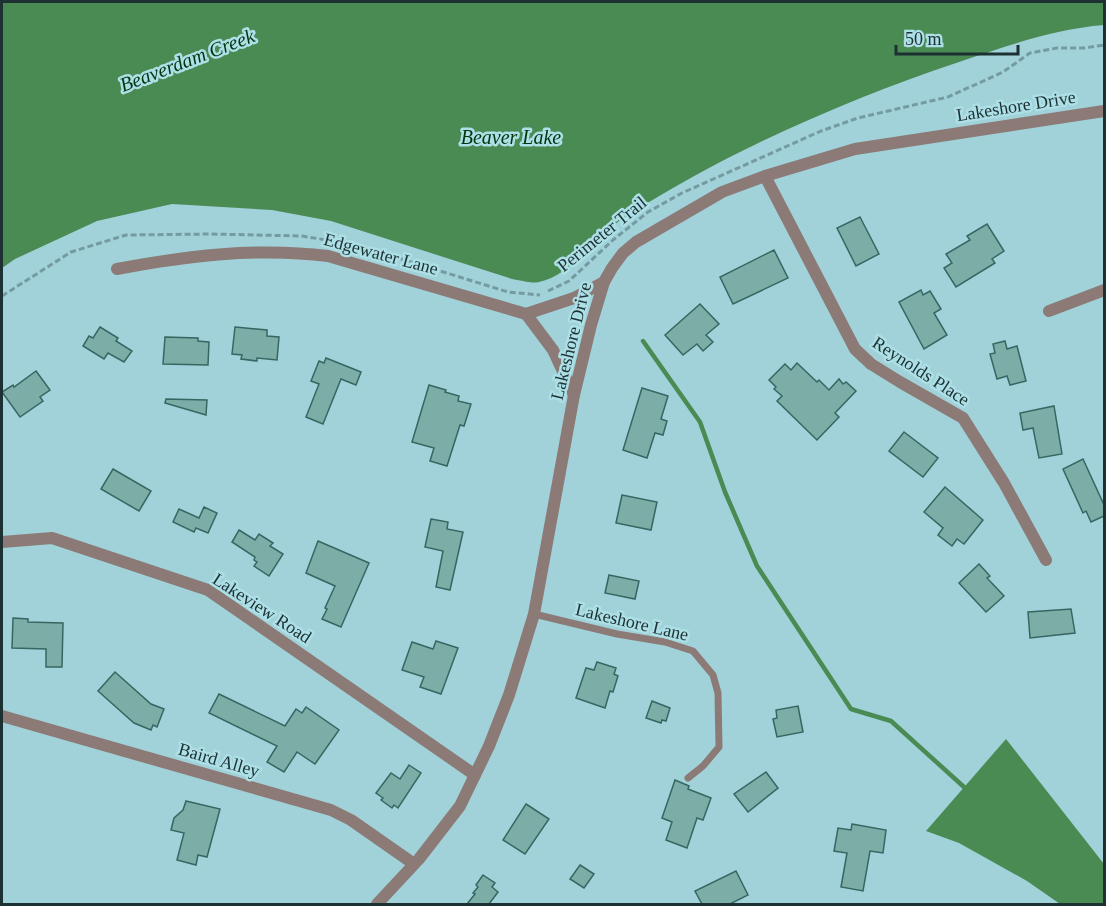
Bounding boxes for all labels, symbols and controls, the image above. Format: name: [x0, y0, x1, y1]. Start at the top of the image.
scale bar: [896, 18, 1018, 56]
water label: Beaverdam Creek: [117, 24, 258, 96]
text: 50 m: [905, 29, 942, 49]
street label: Lakeshore Drive: [955, 87, 1077, 125]
water label: Beaver Lake: [461, 126, 561, 148]
street label: Perimeter Trail: [554, 192, 650, 276]
street label: Edgewater Lane: [322, 229, 440, 279]
street label: Lakeshore Drive: [547, 280, 595, 402]
street label: Reynolds Place: [869, 332, 973, 410]
street label: Lakeview Road: [209, 569, 315, 647]
street label: Lakeshore Lane: [574, 599, 690, 645]
street label: Baird Alley: [176, 739, 262, 781]

